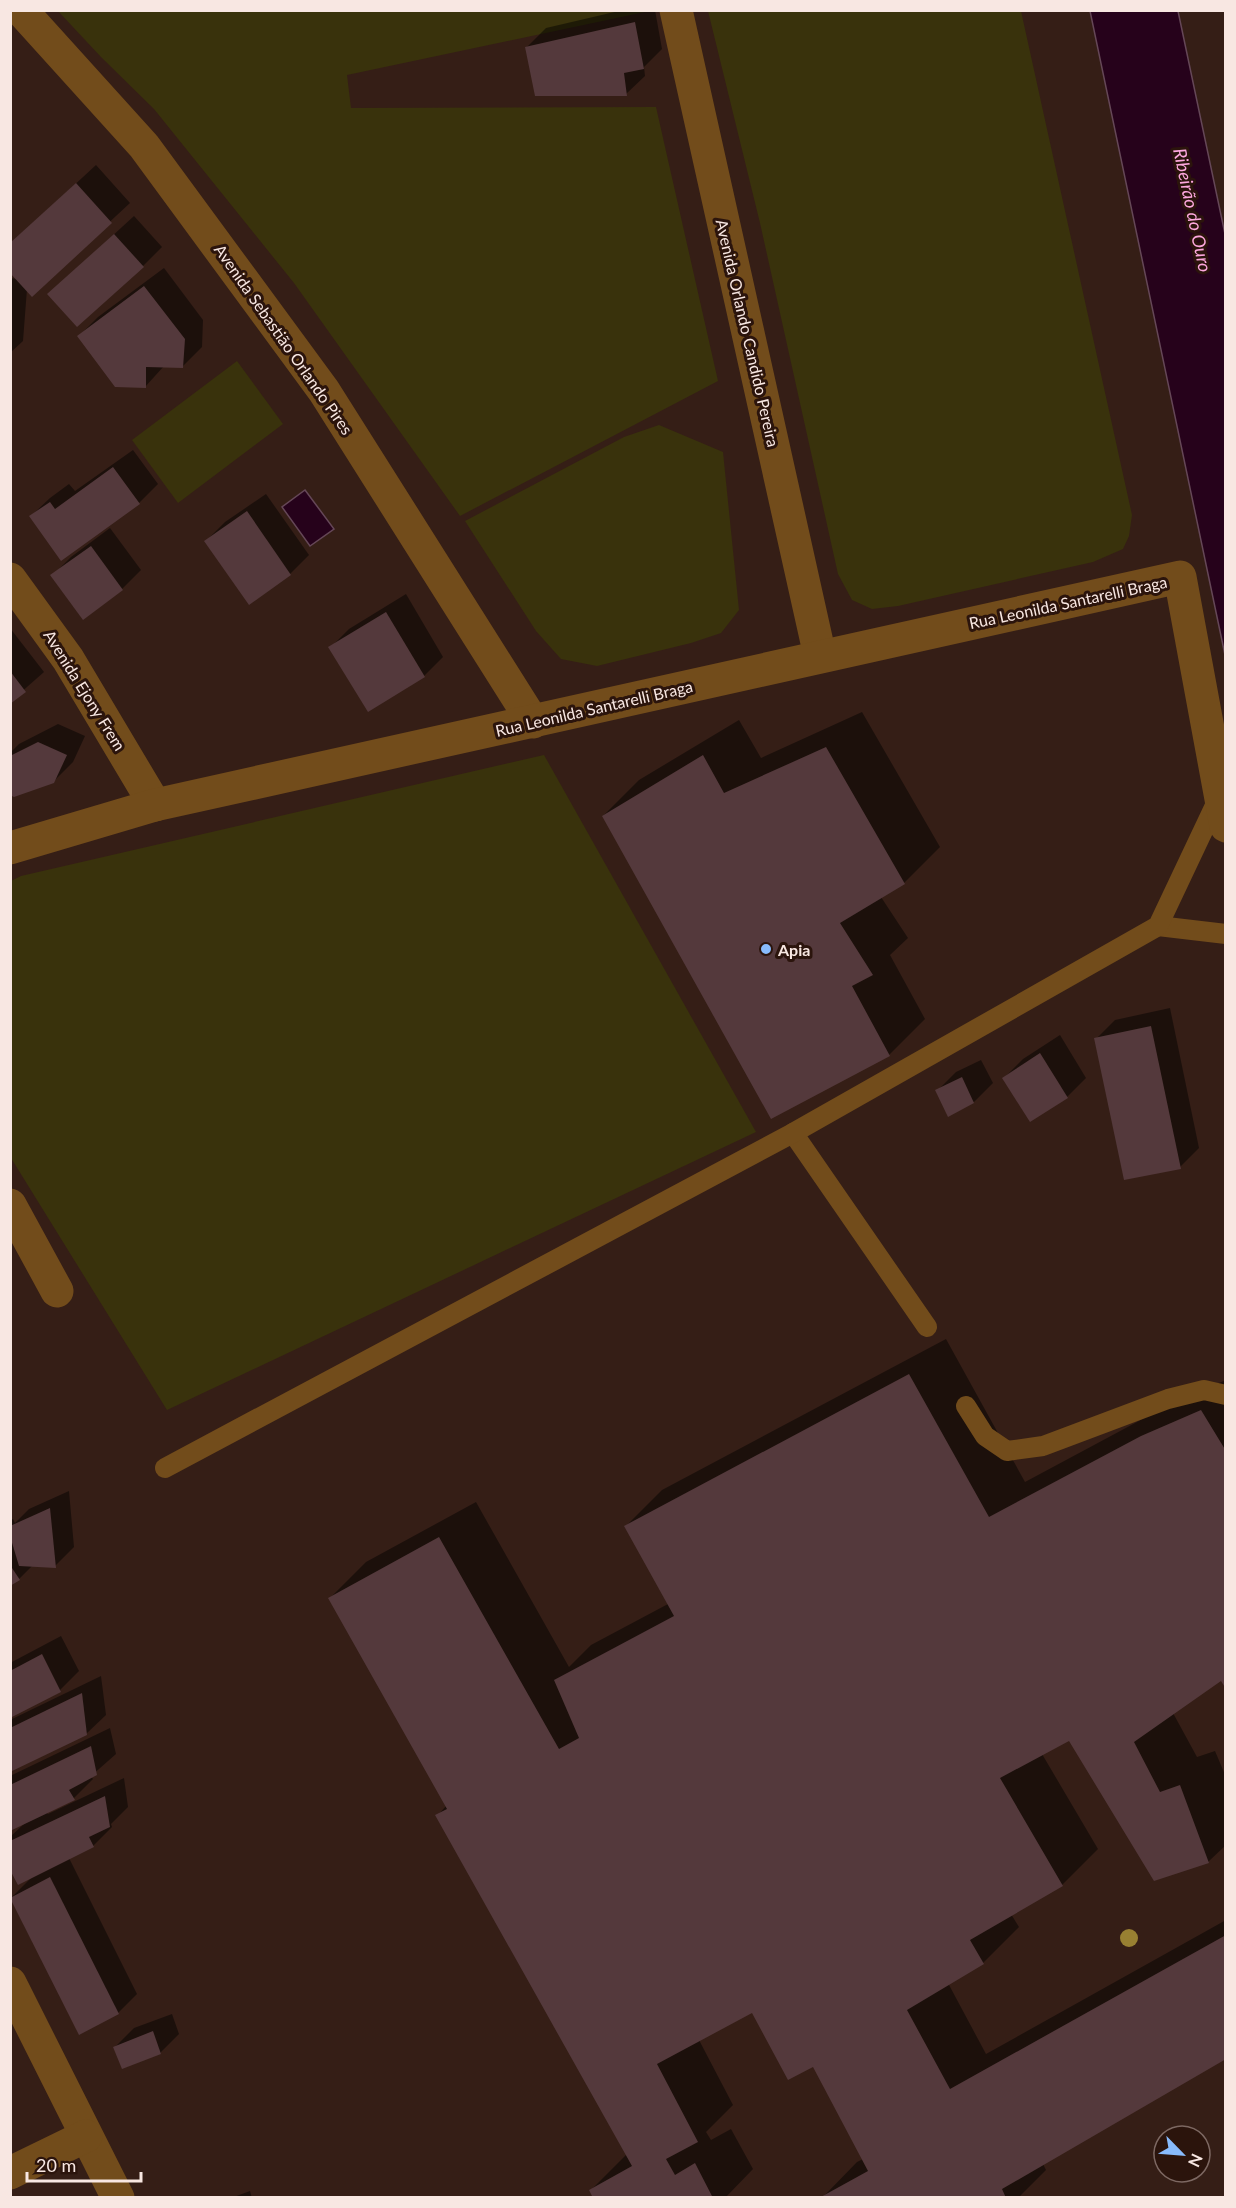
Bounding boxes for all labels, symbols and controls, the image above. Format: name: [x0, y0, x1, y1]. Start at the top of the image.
water label: Ribeirão do Ouro: [1169, 146, 1217, 274]
street label: Avenida Orlando Candido Pereira: [713, 217, 783, 449]
street label: Avenida Sebastião Orlando Pires: [211, 240, 357, 438]
street label: Rua Leonilda Santarelli Braga: [967, 572, 1169, 632]
street label: Avenida Ejony Frem: [40, 626, 130, 754]
street label: Rua Leonilda Santarelli Braga: [493, 676, 695, 740]
place label: Apia: [777, 940, 810, 959]
marker: Apia: [759, 942, 773, 956]
north arrow: [1152, 2124, 1212, 2184]
scale bar: [27, 2145, 141, 2183]
text: N: [1185, 2151, 1207, 2170]
text: 20 m: [36, 2154, 76, 2176]

